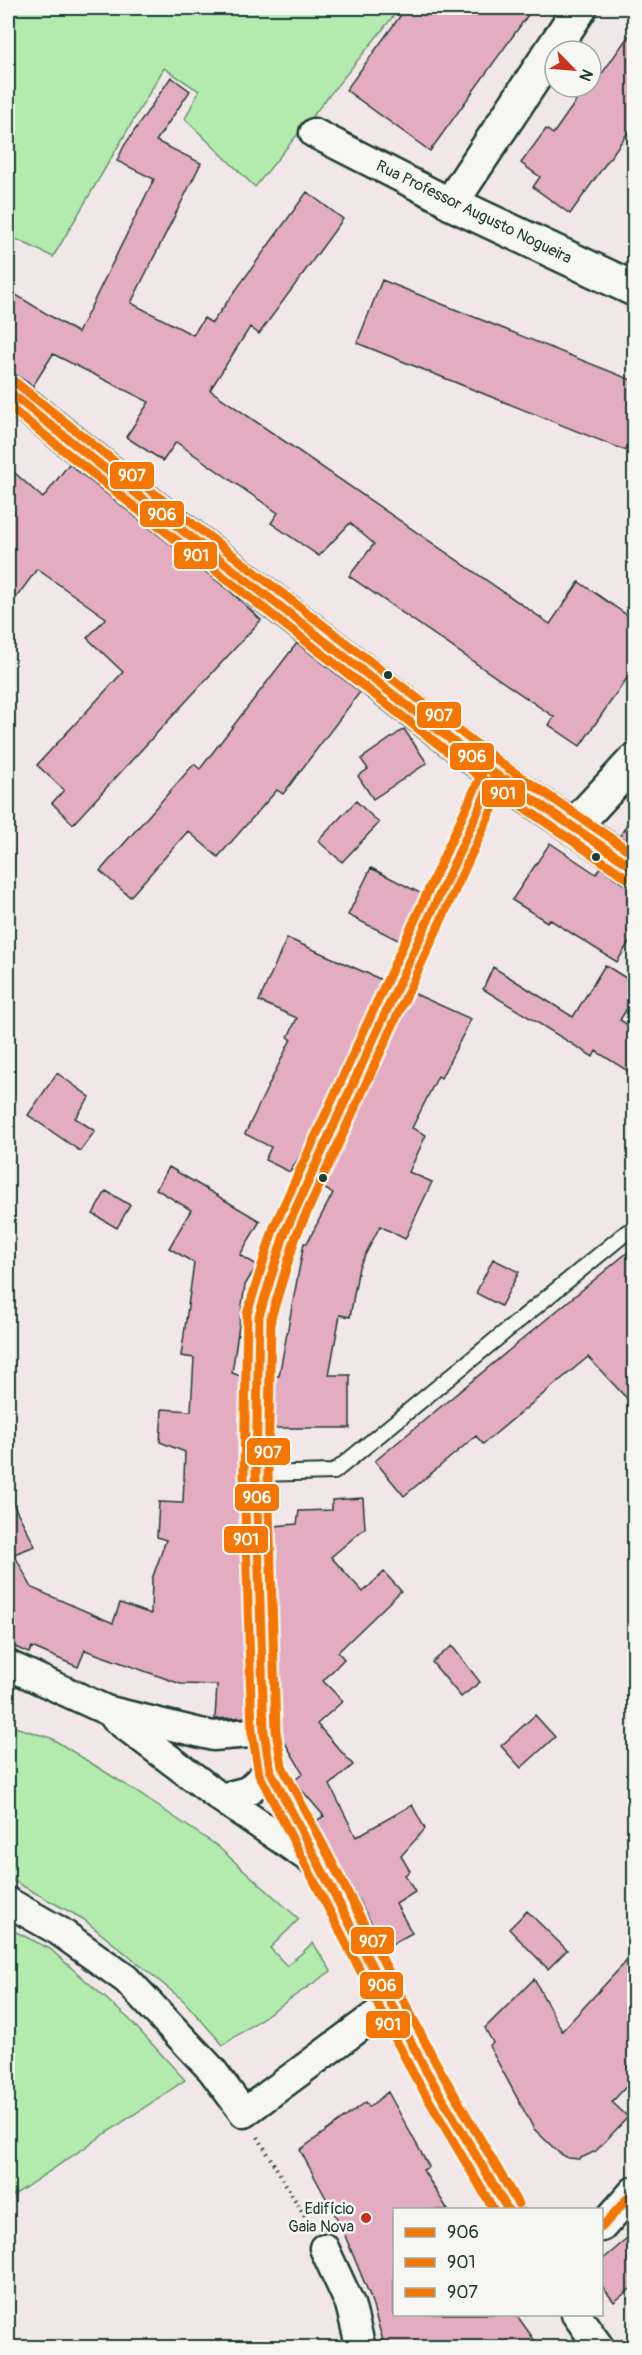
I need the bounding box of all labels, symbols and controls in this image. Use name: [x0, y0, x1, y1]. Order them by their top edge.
north arrow: [543, 39, 603, 99]
text: N: [574, 66, 597, 84]
street label: Rua Professor Augusto Nogueira: [373, 156, 575, 268]
line badge: 907: [109, 461, 155, 490]
text: 907: [118, 466, 146, 486]
line badge: 906: [139, 500, 185, 528]
text: 906: [148, 505, 176, 525]
line badge: 901: [173, 541, 218, 570]
text: 901: [183, 546, 209, 566]
unlabelled marker: [382, 669, 394, 681]
line badge: 907: [416, 701, 462, 729]
text: 907: [425, 706, 453, 726]
line badge: 906: [449, 742, 495, 771]
text: 906: [458, 747, 486, 767]
line badge: 901: [481, 779, 526, 808]
text: 901: [490, 784, 516, 804]
unlabelled marker: [590, 851, 602, 863]
unlabelled marker: [317, 1172, 329, 1184]
line badge: 907: [246, 1437, 291, 1466]
text: 907: [254, 1443, 282, 1463]
line badge: 906: [234, 1483, 280, 1512]
text: 906: [243, 1488, 271, 1508]
line badge: 901: [223, 1525, 269, 1554]
text: 901: [233, 1530, 259, 1550]
line badge: 907: [350, 1926, 395, 1955]
text: 907: [359, 1932, 387, 1952]
line badge: 906: [359, 1971, 404, 2000]
text: 906: [368, 1976, 396, 1996]
line badge: 901: [365, 2010, 411, 2039]
text: 901: [375, 2015, 401, 2035]
place label: Edifício Gaia Nova: [288, 2199, 354, 2237]
legend: [393, 2208, 603, 2316]
marker: Edifício Gaia Nova: [359, 2211, 373, 2225]
text: 906: [447, 2221, 479, 2244]
text: 901: [447, 2251, 476, 2274]
text: 907: [447, 2281, 479, 2304]

